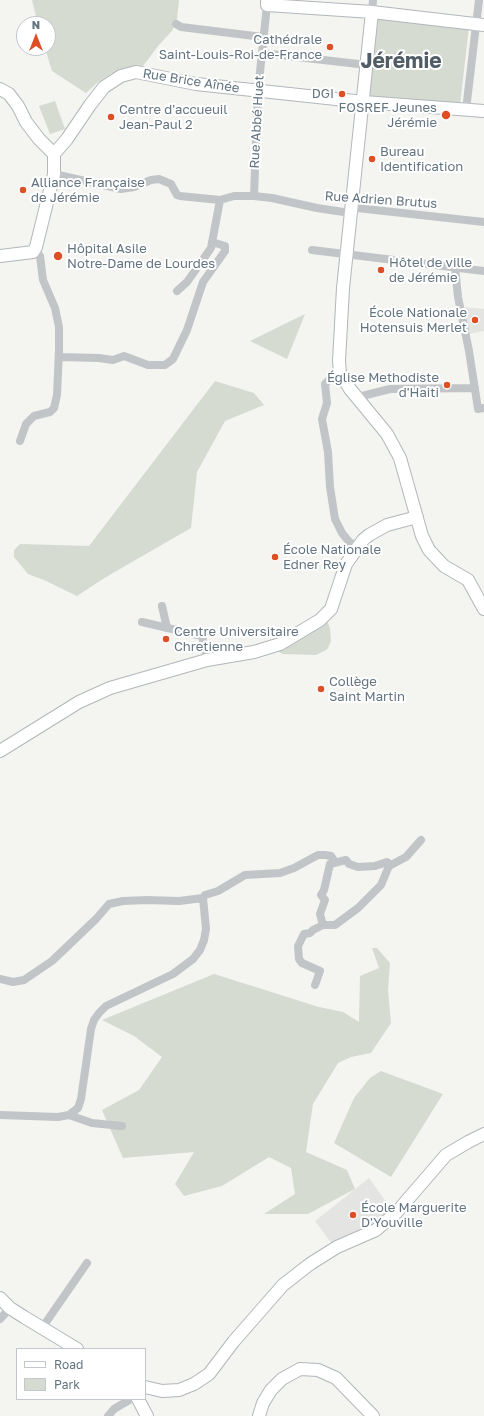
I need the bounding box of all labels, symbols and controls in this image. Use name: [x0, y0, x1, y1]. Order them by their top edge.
north arrow: [16, 16, 56, 56]
text: N: [32, 18, 40, 31]
place label: Cathédrale Saint-Louis-Roi-de-France: [159, 32, 322, 63]
marker: Cathédrale Saint-Louis-Roi-de-France: [325, 42, 335, 52]
district label: Jérémie: [360, 48, 442, 74]
street label: Rue Brice Aînée: [142, 66, 240, 96]
street label: Rue Abbé Huet: [247, 75, 267, 169]
place label: DGI: [312, 86, 334, 102]
marker: DGI: [337, 89, 347, 99]
place label: FOSREF Jeunes Jérémie: [339, 100, 437, 131]
place label: Centre d'accueuil Jean-Paul 2: [119, 102, 227, 133]
marker: FOSREF Jeunes Jérémie: [440, 109, 452, 121]
marker: Centre d'accueuil Jean-Paul 2: [106, 112, 116, 122]
place label: Bureau Identification: [380, 144, 463, 175]
marker: Bureau Identification: [367, 154, 377, 164]
place label: Alliance Française de Jérémie: [31, 175, 145, 206]
marker: Alliance Française de Jérémie: [18, 185, 28, 195]
street label: Rue Adrien Brutus: [324, 188, 438, 212]
place label: Hôpital Asile Notre-Dame de Lourdes: [67, 241, 215, 272]
marker: Hôpital Asile Notre-Dame de Lourdes: [52, 250, 64, 262]
place label: Hôtel de ville de Jérémie: [389, 255, 472, 286]
marker: Hôtel de ville de Jérémie: [376, 265, 386, 275]
place label: École Nationale Hotensuis Merlet: [360, 305, 467, 336]
marker: École Nationale Hotensuis Merlet: [470, 315, 480, 325]
place label: Église Methodiste d'Haiti: [327, 370, 439, 401]
marker: Église Methodiste d'Haiti: [442, 380, 452, 390]
place label: École Nationale Edner Rey: [283, 542, 381, 573]
marker: École Nationale Edner Rey: [270, 552, 280, 562]
place label: Centre Universitaire Chretienne: [174, 624, 299, 655]
marker: Centre Universitaire Chretienne: [161, 634, 171, 644]
place label: Collège Saint Martin: [329, 674, 405, 705]
marker: Collège Saint Martin: [316, 684, 326, 694]
place label: École Marguerite D'Youville: [361, 1200, 467, 1231]
marker: École Marguerite D'Youville: [348, 1210, 358, 1220]
legend: [16, 1348, 146, 1400]
text: Road: [54, 1357, 83, 1372]
text: Park: [54, 1377, 80, 1392]

